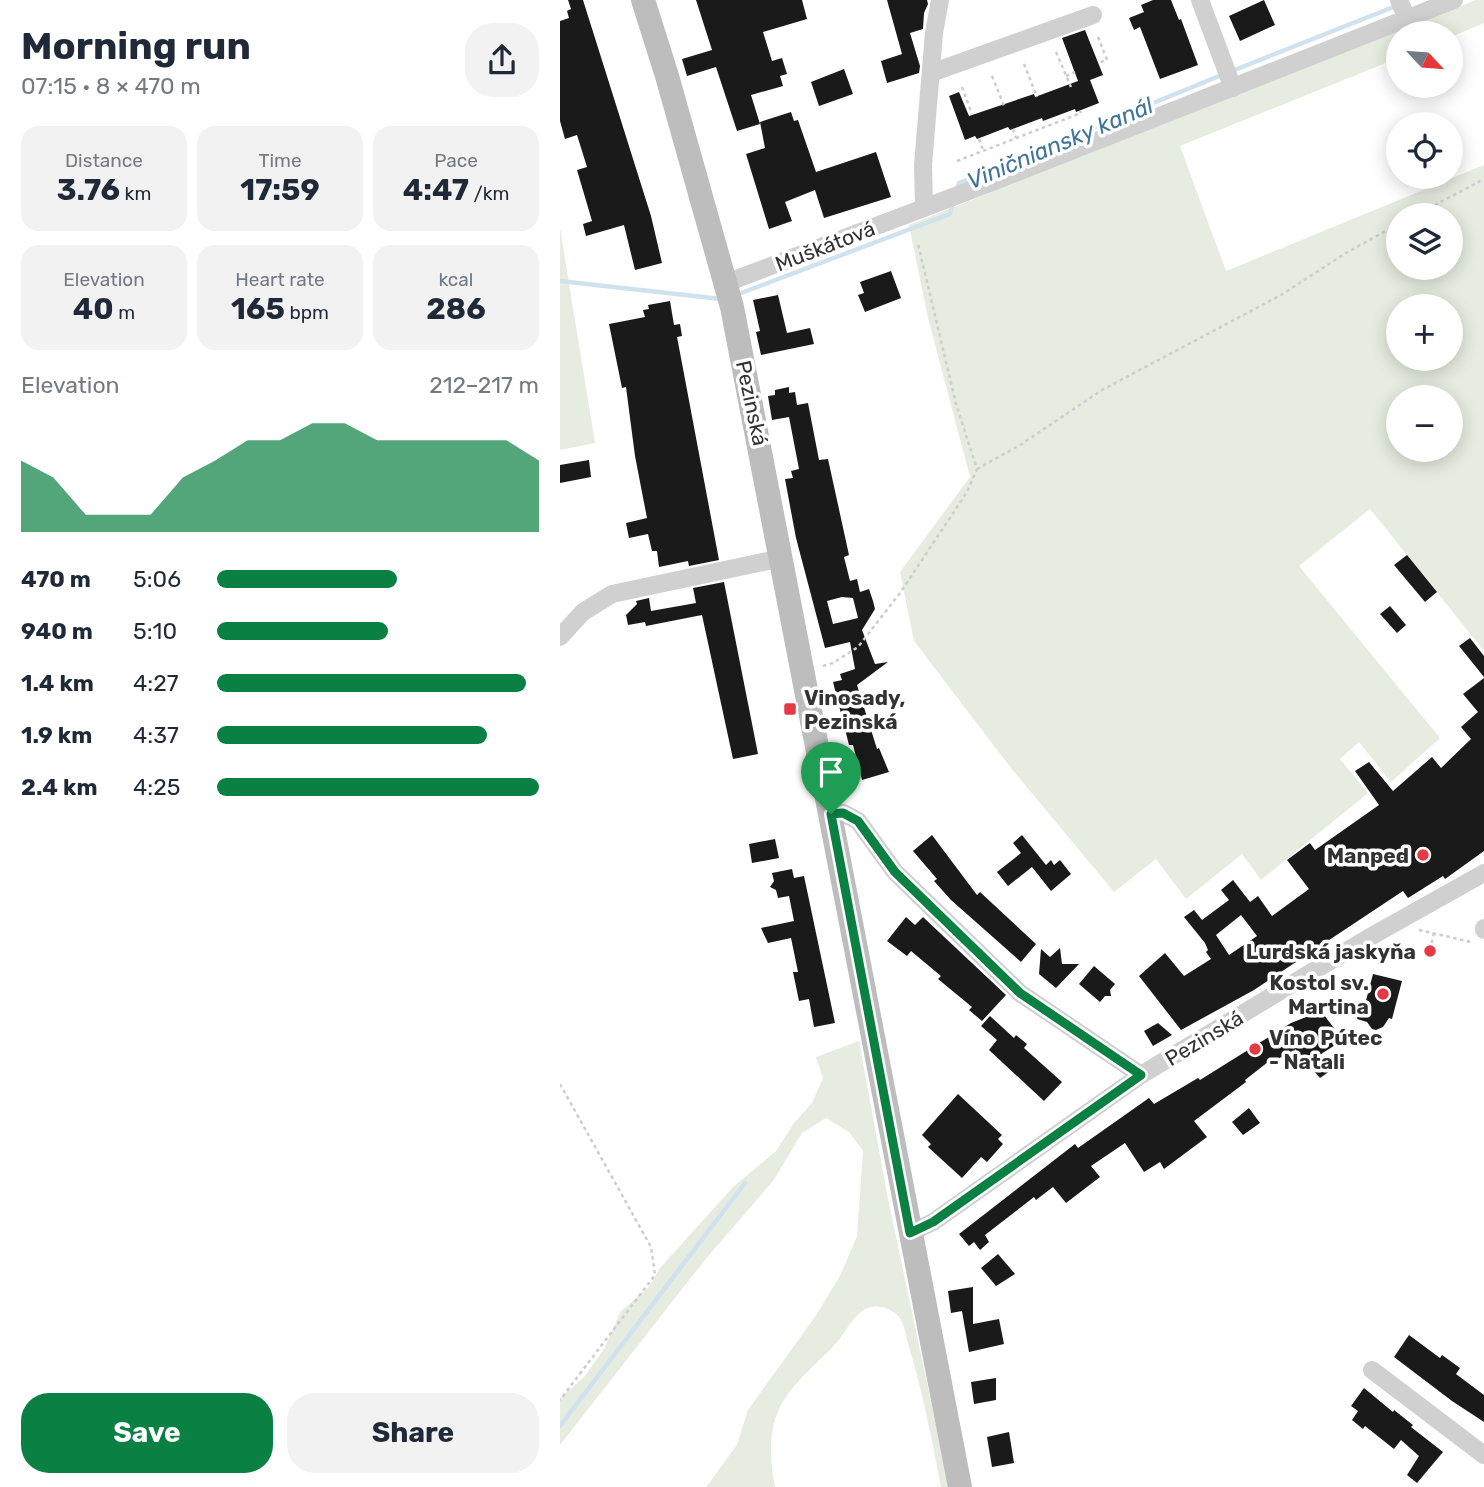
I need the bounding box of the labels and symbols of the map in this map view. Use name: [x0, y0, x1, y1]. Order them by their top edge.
north arrow: [1386, 21, 1463, 98]
water label: Viničniansky kanál: [963, 91, 1158, 195]
street label: Muškátová: [772, 216, 878, 276]
street label: Pezinská: [731, 358, 773, 448]
place label: Vinosady, Pezinská: [804, 685, 905, 734]
marker: Vinosady, Pezinská: [782, 701, 798, 717]
pin: [801, 742, 861, 814]
place label: Manped: [1327, 843, 1409, 868]
marker: Manped: [1415, 847, 1431, 863]
place label: Lurdská jaskyňa: [1246, 939, 1416, 964]
marker: Lurdská jaskyňa: [1422, 943, 1438, 959]
place label: Kostol sv. Martina: [1269, 970, 1369, 1019]
marker: Kostol sv. Martina: [1375, 986, 1391, 1002]
street label: Pezinská: [1160, 1005, 1248, 1071]
place label: Víno Pútec - Natali: [1269, 1025, 1382, 1074]
marker: Víno Pútec - Natali: [1247, 1041, 1263, 1057]

